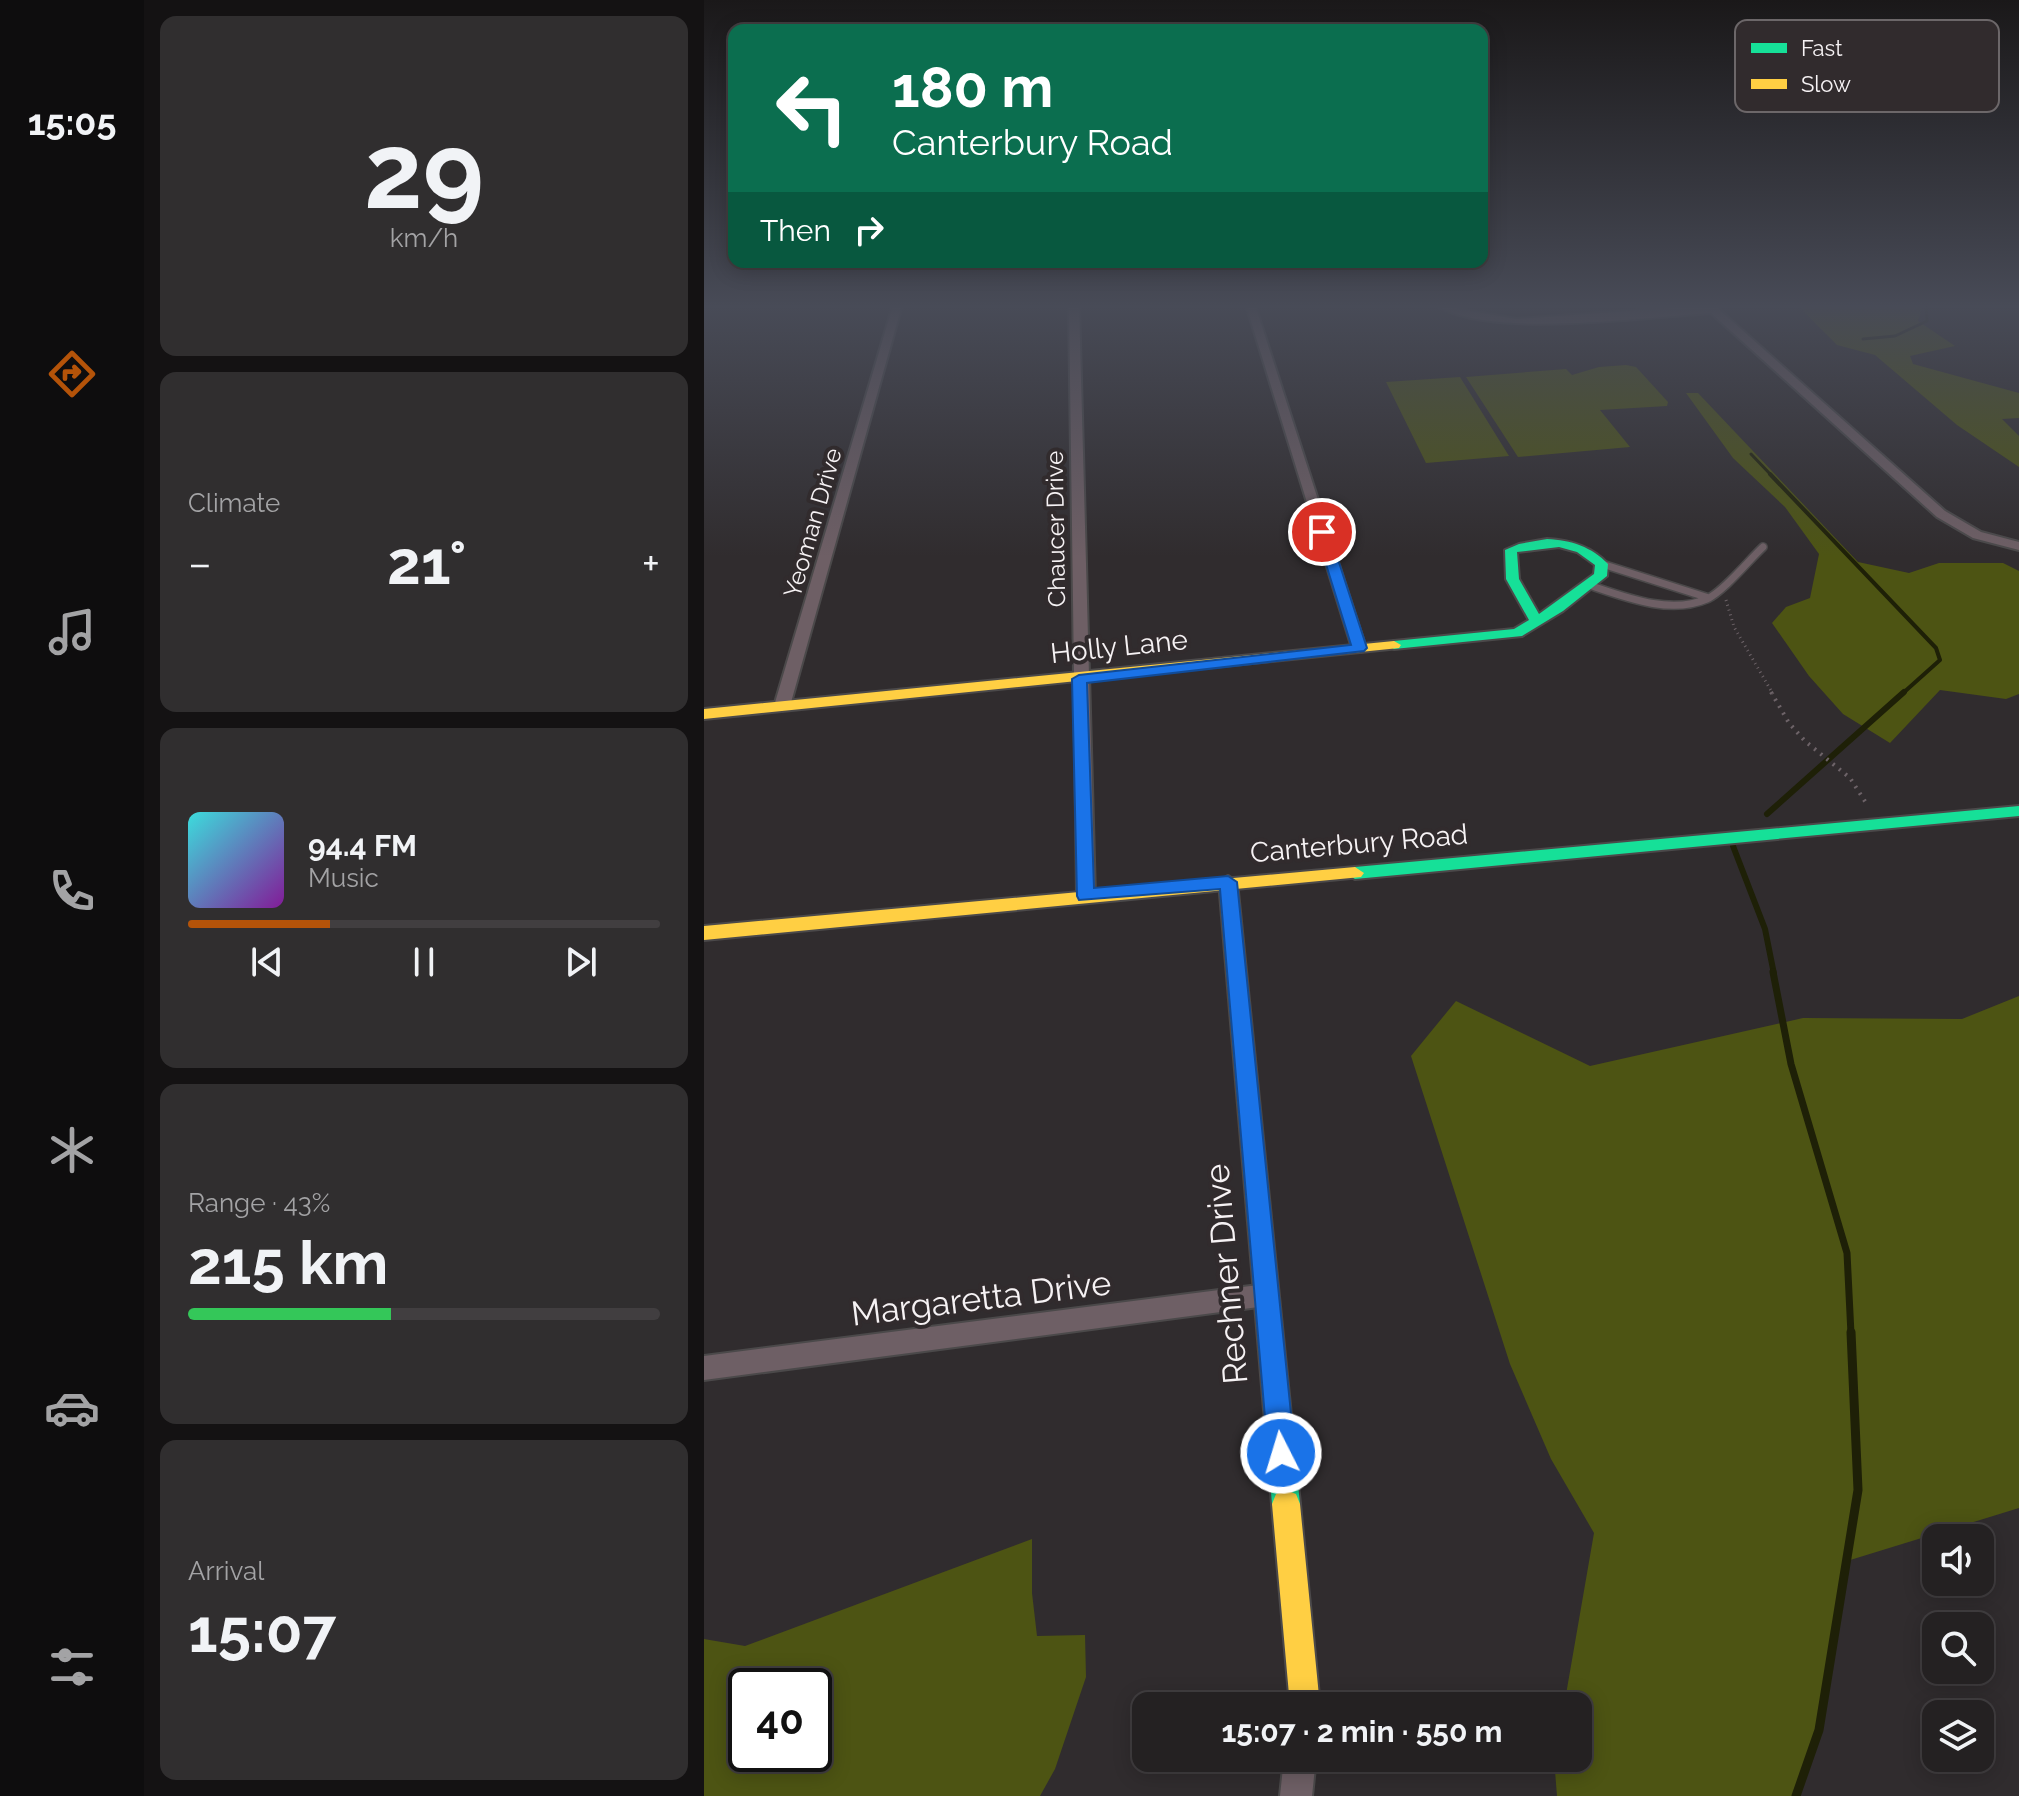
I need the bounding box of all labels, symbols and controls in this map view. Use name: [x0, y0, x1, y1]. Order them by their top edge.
legend: [1735, 20, 1999, 112]
text: Fast: [1801, 35, 1843, 61]
text: 180 m: [892, 54, 1053, 120]
icon: left: [760, 56, 864, 160]
text: Slow: [1801, 71, 1851, 97]
text: 15:05: [28, 101, 116, 143]
text: 29: [364, 110, 484, 232]
text: Canterbury Road: [892, 121, 1173, 163]
icon: right: [847, 208, 891, 252]
text: Then: [760, 213, 831, 248]
text: km/h: [390, 223, 458, 253]
icon: directions: [44, 346, 100, 402]
street label: Yeoman Drive: [777, 445, 848, 601]
street label: Chaucer Drive: [1040, 451, 1071, 607]
text: Climate: [188, 488, 280, 518]
pin: [1288, 498, 1356, 566]
icon: arrive: [1300, 510, 1344, 554]
text: 21°: [387, 528, 466, 598]
text: −: [188, 538, 212, 589]
text: +: [642, 538, 660, 589]
icon: music: [44, 604, 100, 660]
street label: Holly Lane: [1049, 623, 1189, 670]
street label: Canterbury Road: [1249, 818, 1469, 869]
text: 94.4 FM: [308, 828, 417, 863]
icon: phone: [44, 863, 100, 919]
text: Music: [308, 863, 379, 893]
icon: previous: [245, 940, 289, 984]
icon: pause: [402, 940, 446, 984]
icon: next: [559, 940, 603, 984]
icon: climate: [44, 1122, 100, 1178]
street label: Rechner Drive: [1196, 1162, 1256, 1386]
text: Range · 43%: [188, 1188, 330, 1218]
text: 215 km: [188, 1228, 388, 1298]
street label: Margaretta Drive: [849, 1262, 1113, 1334]
icon: car: [44, 1380, 100, 1436]
position arrow: [1239, 1411, 1323, 1495]
map controls: [1922, 1524, 1994, 1772]
button: sound: [1922, 1524, 1994, 1596]
text: Arrival: [188, 1556, 264, 1586]
text: 15:07: [188, 1596, 336, 1666]
button: search: [1922, 1612, 1994, 1684]
icon: filters: [44, 1639, 100, 1695]
speed limit sign: 40: [728, 1668, 832, 1772]
button: layers: [1922, 1700, 1994, 1772]
text: 15:07 · 2 min · 550 m: [1221, 1714, 1503, 1749]

